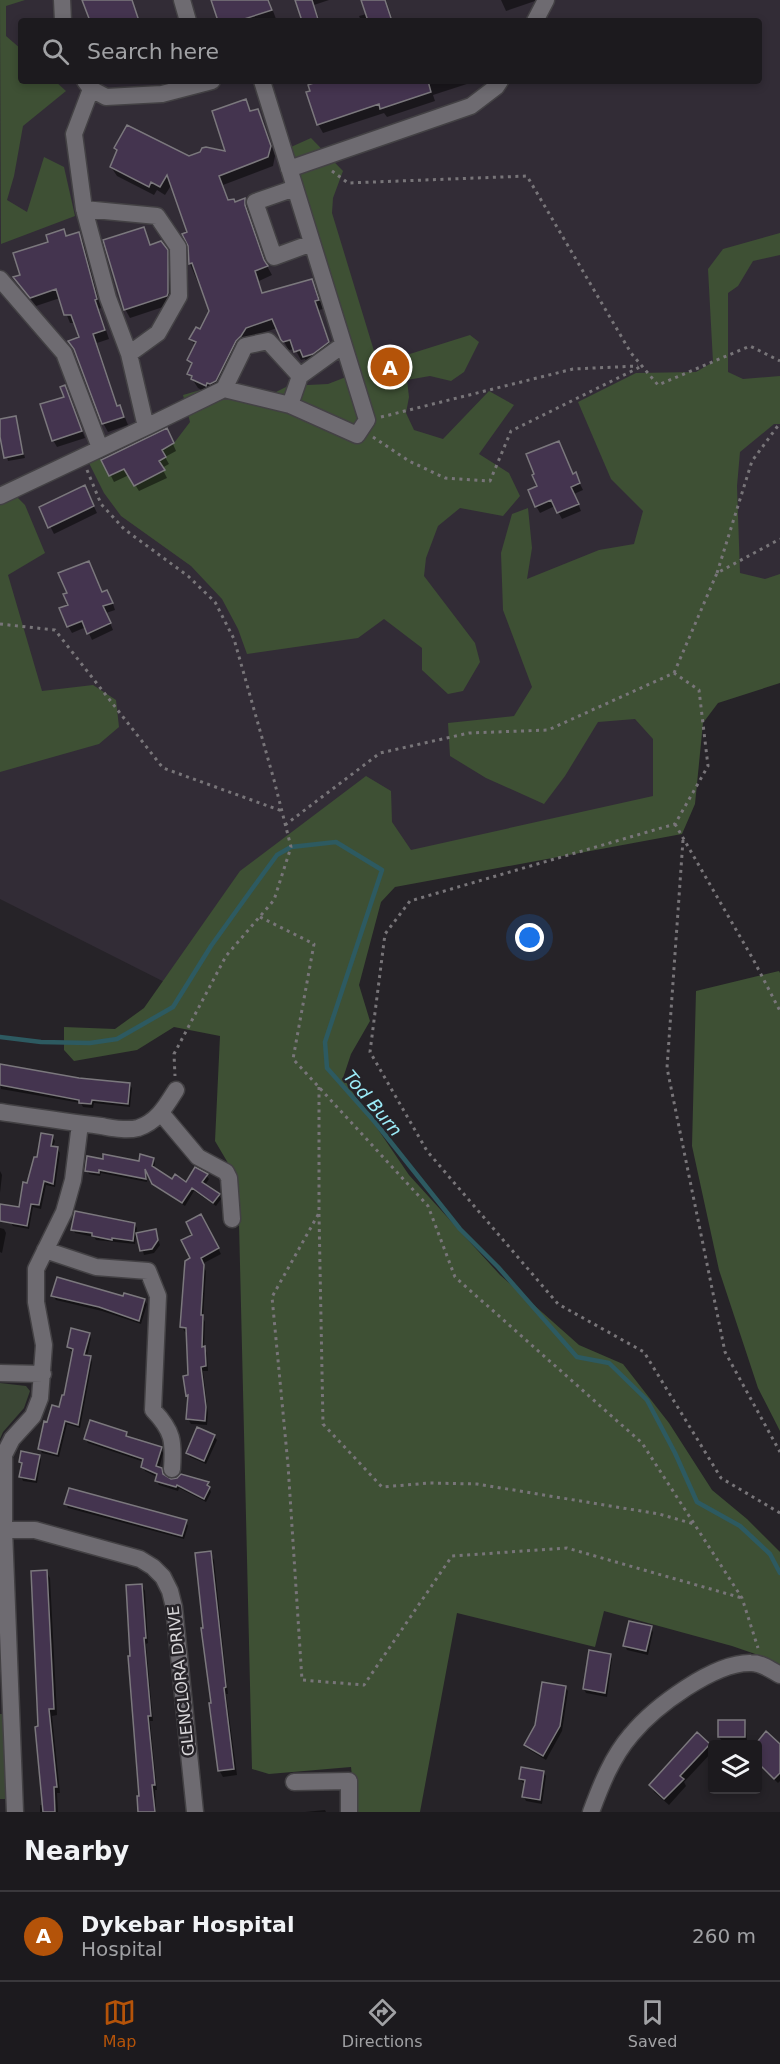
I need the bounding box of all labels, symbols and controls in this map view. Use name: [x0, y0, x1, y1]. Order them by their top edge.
search box: [18, 18, 762, 84]
icon: search: [39, 35, 72, 68]
text: Search here: [87, 39, 219, 64]
pin: A: [370, 344, 410, 389]
your location: [515, 923, 544, 952]
water label: Tod Burn: [339, 1066, 407, 1140]
street label: GLENCLORA DRIVE: [164, 1605, 198, 1757]
map controls: [708, 1740, 762, 1794]
button: layers: [708, 1740, 762, 1794]
text: Nearby: [24, 1836, 129, 1866]
text: Dykebar Hospital: [81, 1912, 294, 1937]
text: A: [36, 1924, 51, 1948]
text: 260 m: [692, 1924, 756, 1948]
text: Hospital: [81, 1937, 163, 1961]
tab: Map: [103, 1996, 136, 2051]
tab: Directions: [342, 1996, 422, 2051]
tab: Saved: [628, 1996, 677, 2051]

